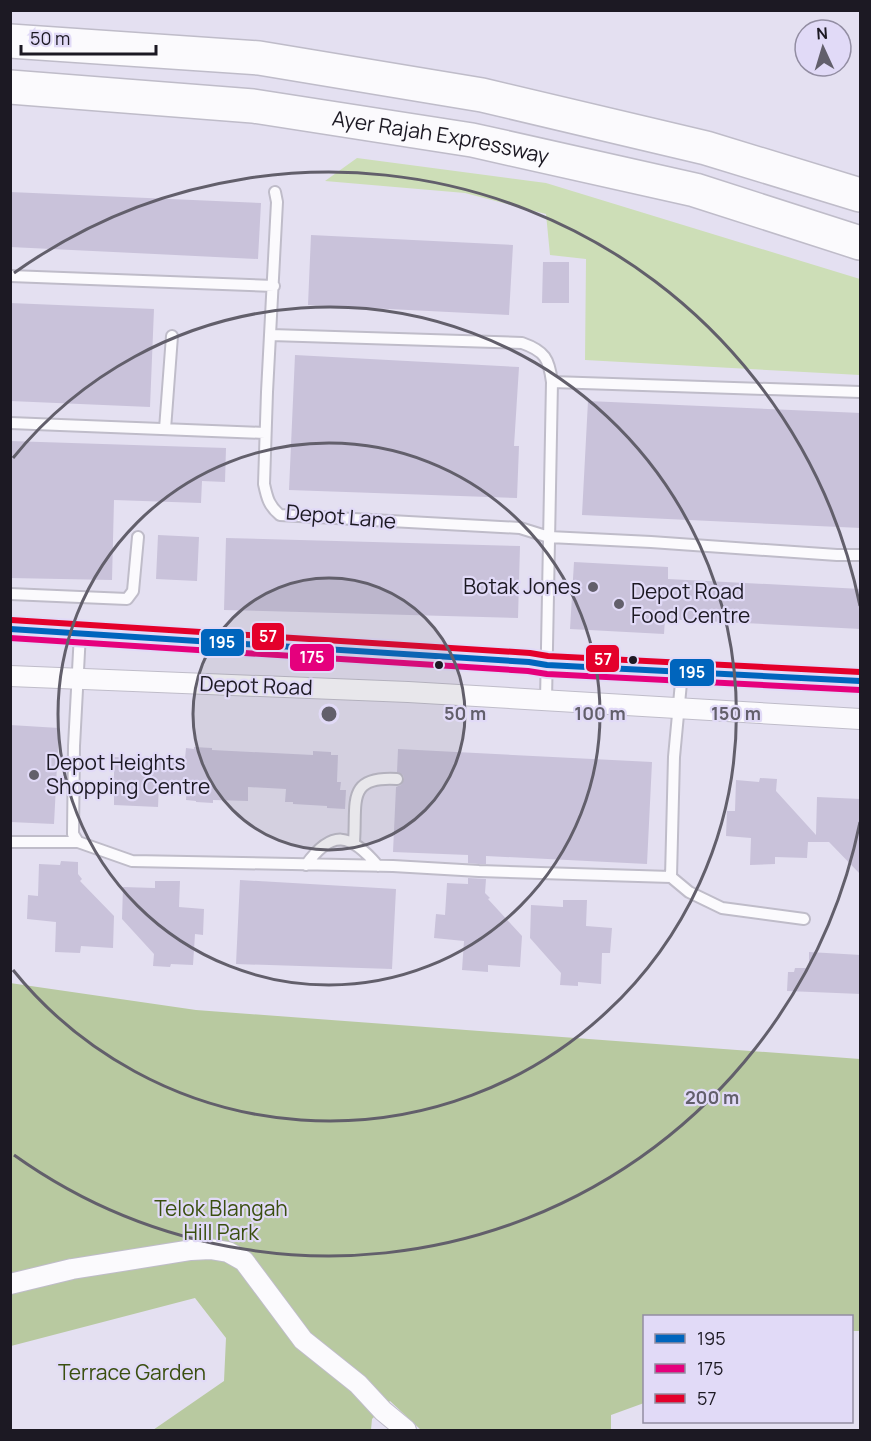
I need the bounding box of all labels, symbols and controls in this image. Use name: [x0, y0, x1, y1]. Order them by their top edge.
scale bar: [21, 18, 156, 56]
north arrow: [793, 18, 853, 78]
text: N: [815, 22, 828, 44]
text: 50 m: [30, 26, 70, 50]
street label: Ayer Rajah Expressway: [330, 103, 552, 170]
street label: Depot Lane: [285, 497, 397, 535]
place label: Botak Jones: [463, 572, 581, 600]
place label: Depot Road Food Centre: [631, 577, 750, 629]
marker: Botak Jones: [586, 580, 600, 594]
marker: Depot Road Food Centre: [612, 597, 626, 611]
line badge: 57: [251, 622, 285, 651]
text: 57: [259, 625, 277, 647]
line badge: 195: [200, 628, 245, 657]
text: 195: [209, 631, 235, 653]
line badge: 175: [289, 643, 335, 672]
line badge: 57: [585, 644, 620, 673]
text: 175: [300, 646, 324, 668]
text: 57: [594, 648, 612, 670]
unlabelled marker: [627, 654, 639, 666]
line badge: 195: [669, 658, 715, 687]
unlabelled marker: [433, 659, 445, 671]
text: 195: [679, 661, 705, 683]
street label: Depot Road: [199, 669, 313, 701]
text: 50 m: [444, 701, 486, 725]
text: 100 m: [574, 701, 626, 725]
text: 150 m: [711, 701, 761, 725]
centre of rings: [319, 704, 339, 724]
place label: Depot Heights Shopping Centre: [46, 748, 210, 800]
marker: Depot Heights Shopping Centre: [27, 768, 41, 782]
text: 200 m: [685, 1085, 739, 1109]
park label: Telok Blangah Hill Park: [154, 1194, 288, 1246]
legend: [643, 1315, 853, 1423]
text: 195: [697, 1326, 726, 1350]
text: 175: [697, 1356, 723, 1380]
park label: Terrace Garden: [58, 1358, 206, 1386]
text: 57: [697, 1386, 716, 1410]

